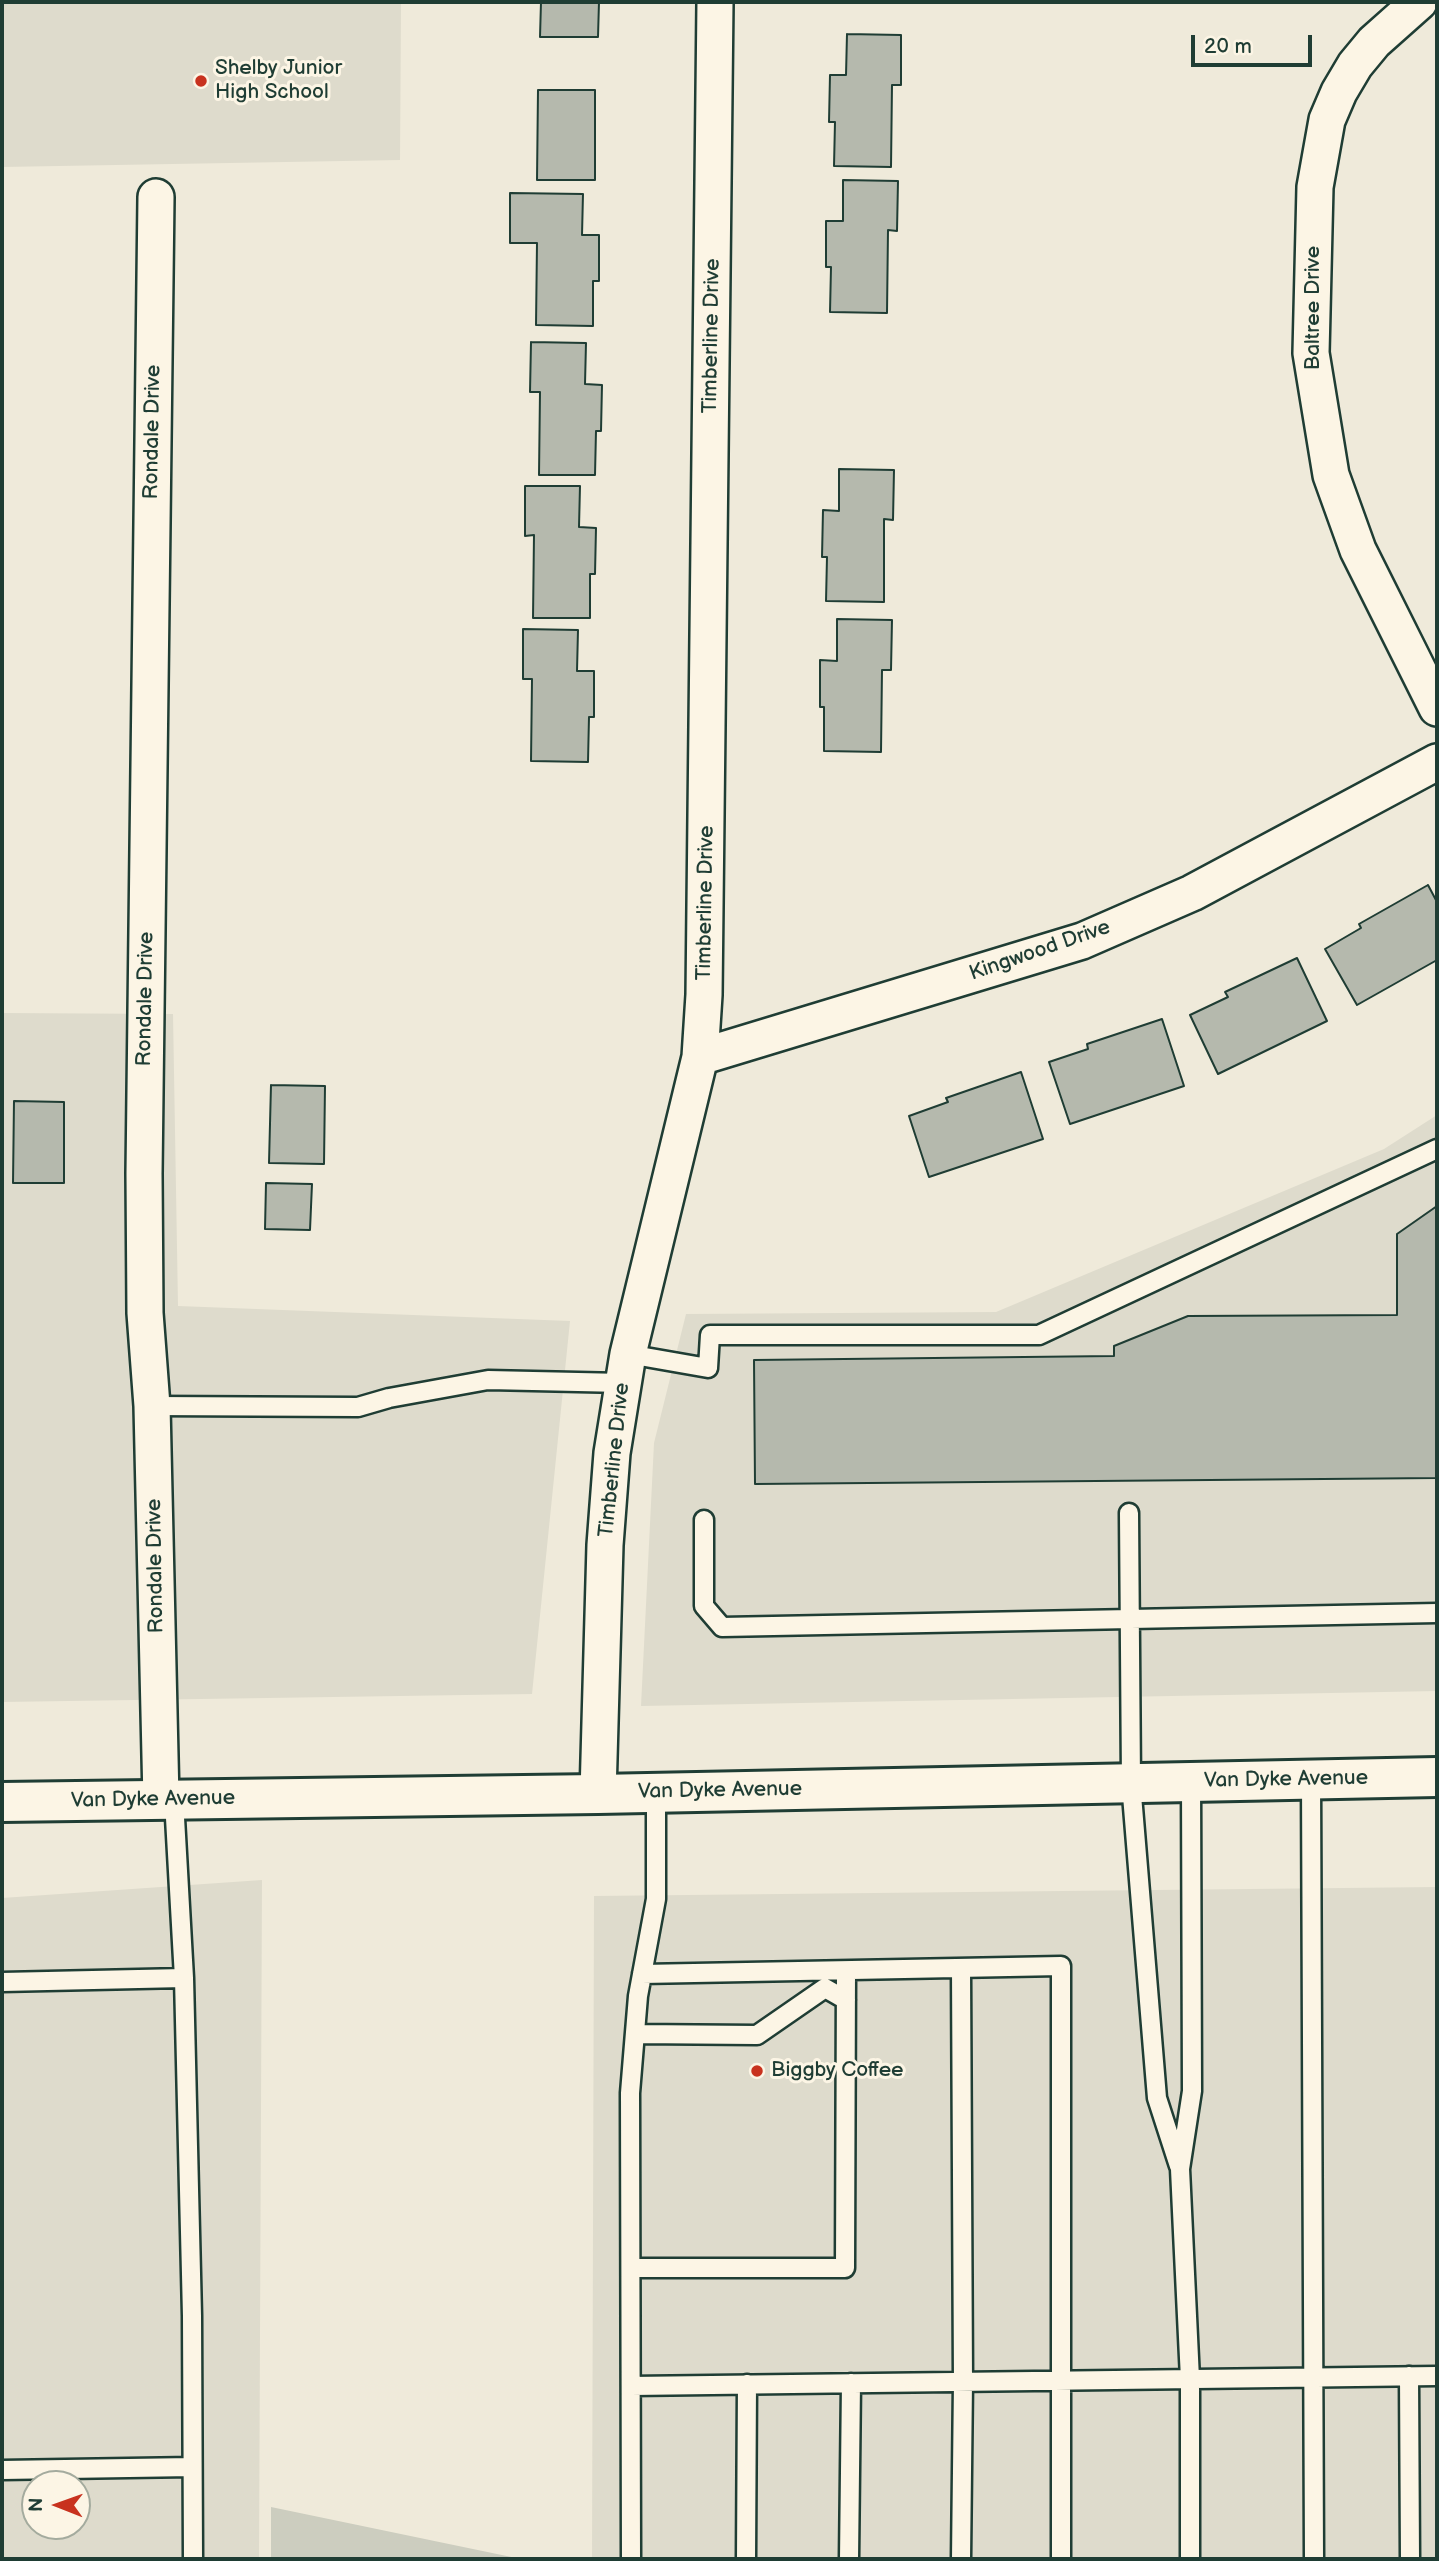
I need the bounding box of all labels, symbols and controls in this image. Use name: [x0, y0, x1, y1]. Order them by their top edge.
scale bar: [1194, 21, 1315, 65]
text: 20 m: [1204, 34, 1252, 59]
place label: Shelby Junior High School: [215, 56, 342, 106]
marker: Shelby Junior High School: [193, 73, 209, 89]
street label: Baltree Drive: [1301, 246, 1327, 370]
street label: Timberline Drive: [698, 258, 726, 414]
street label: Rondale Drive: [139, 364, 167, 500]
street label: Timberline Drive: [692, 825, 720, 981]
street label: Kingwood Drive: [966, 915, 1114, 987]
street label: Rondale Drive: [132, 931, 160, 1067]
street label: Timberline Drive: [594, 1382, 636, 1538]
street label: Rondale Drive: [142, 1498, 170, 1634]
street label: Van Dyke Avenue: [1204, 1766, 1368, 1794]
street label: Van Dyke Avenue: [638, 1777, 802, 1805]
street label: Van Dyke Avenue: [71, 1786, 235, 1814]
place label: Biggby Coffee: [771, 2058, 904, 2084]
marker: Biggby Coffee: [749, 2063, 765, 2079]
north arrow: [21, 2470, 91, 2540]
text: N: [25, 2497, 48, 2512]

